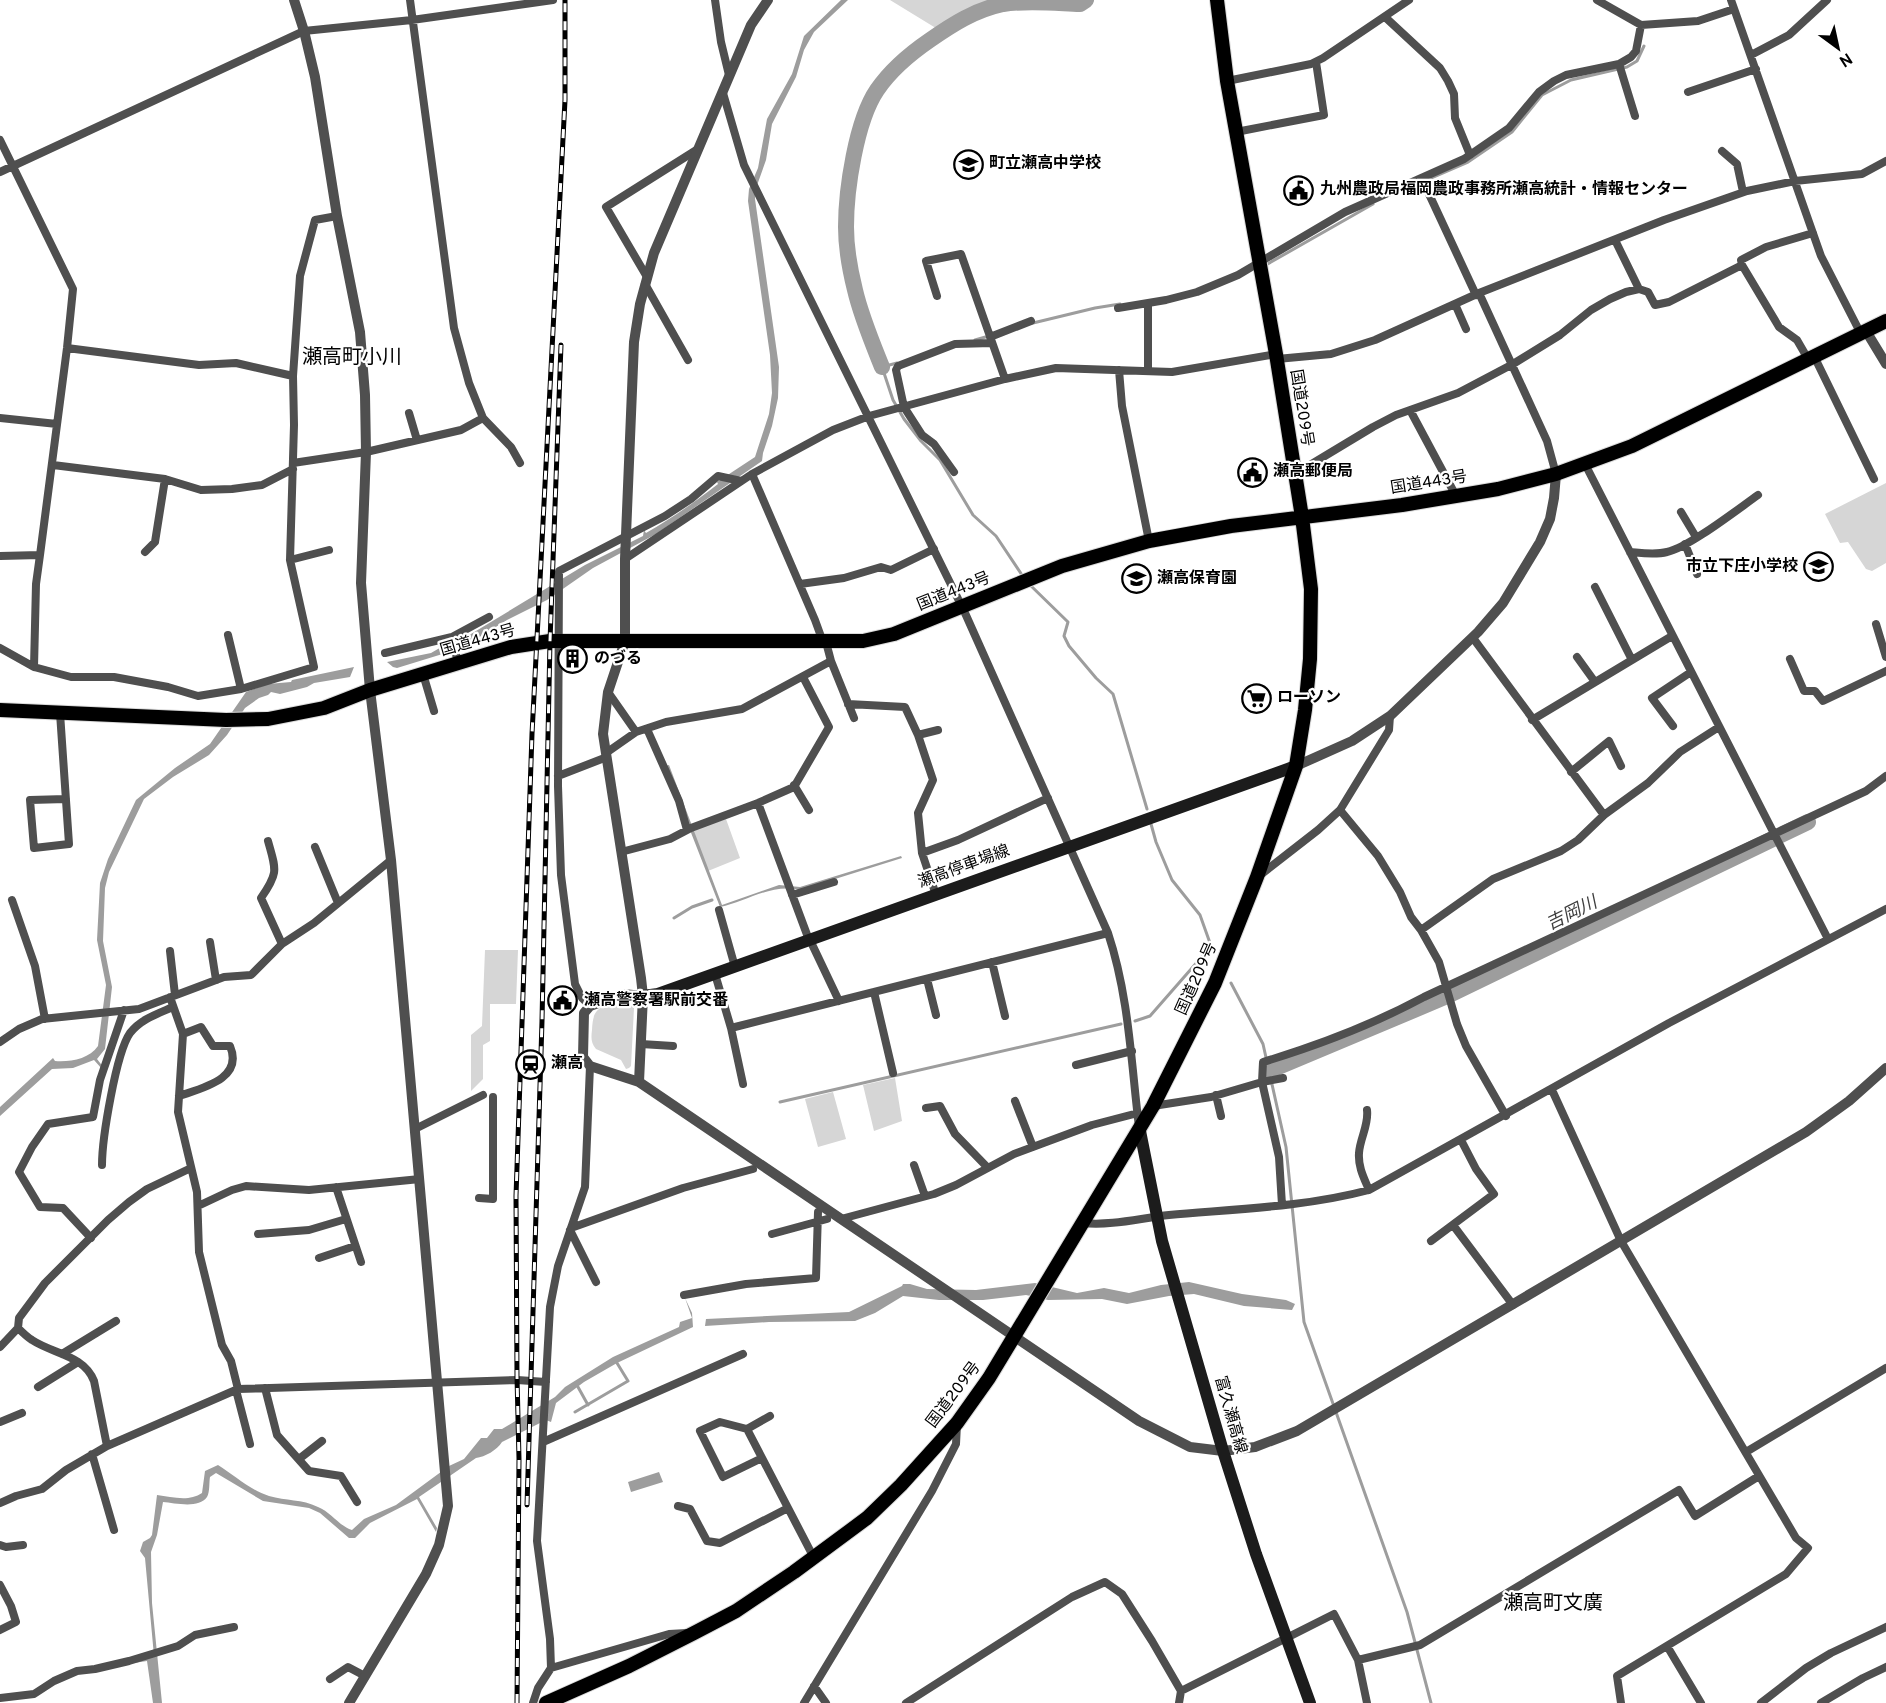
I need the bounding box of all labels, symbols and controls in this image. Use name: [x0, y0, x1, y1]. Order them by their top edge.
north arrow: [1808, 18, 1868, 78]
text: N: [1835, 47, 1855, 70]
school or university icon: 町立瀬高中学校: [952, 148, 984, 180]
place label: 町立瀬高中学校: [989, 154, 1101, 174]
public building icon: 九州農政局福岡農政事務所瀬高統計・情報センター: [1283, 174, 1315, 206]
place label: 九州農政局福岡農政事務所瀬高統計・情報センター: [1320, 179, 1688, 200]
district label: 瀬高町小川: [302, 345, 402, 371]
street label: 国道209号: [1285, 368, 1317, 448]
public building icon: 瀬高郵便局: [1236, 456, 1268, 488]
place label: 瀬高郵便局: [1273, 462, 1353, 482]
street label: 国道443号: [1389, 467, 1469, 499]
school or university icon: 市立下庄小学校: [1803, 551, 1835, 583]
place label: 市立下庄小学校: [1686, 557, 1798, 577]
school or university icon: 瀬高保育園: [1120, 563, 1152, 595]
street label: 国道443号: [914, 568, 994, 616]
place label: 瀬高保育園: [1157, 569, 1237, 589]
street label: 国道443号: [438, 621, 518, 661]
building icon: のづる: [557, 643, 589, 675]
place label: のづる: [594, 649, 642, 669]
supermarket icon: ローソン: [1240, 682, 1272, 714]
place label: ローソン: [1277, 688, 1341, 708]
street label: 瀬高停車場線: [915, 841, 1013, 893]
water label: 吉岡川: [1543, 891, 1603, 936]
street label: 国道209号: [1172, 939, 1222, 1019]
public building icon: 瀬高警察署駅前交番: [547, 985, 579, 1017]
place label: 瀬高警察署駅前交番: [584, 991, 728, 1011]
station icon: 瀬高: [514, 1048, 546, 1080]
place label: 瀬高: [551, 1054, 583, 1074]
street label: 国道209号: [923, 1358, 985, 1432]
street label: 富久瀬高線: [1209, 1374, 1251, 1456]
district label: 瀬高町文廣: [1503, 1591, 1603, 1617]

